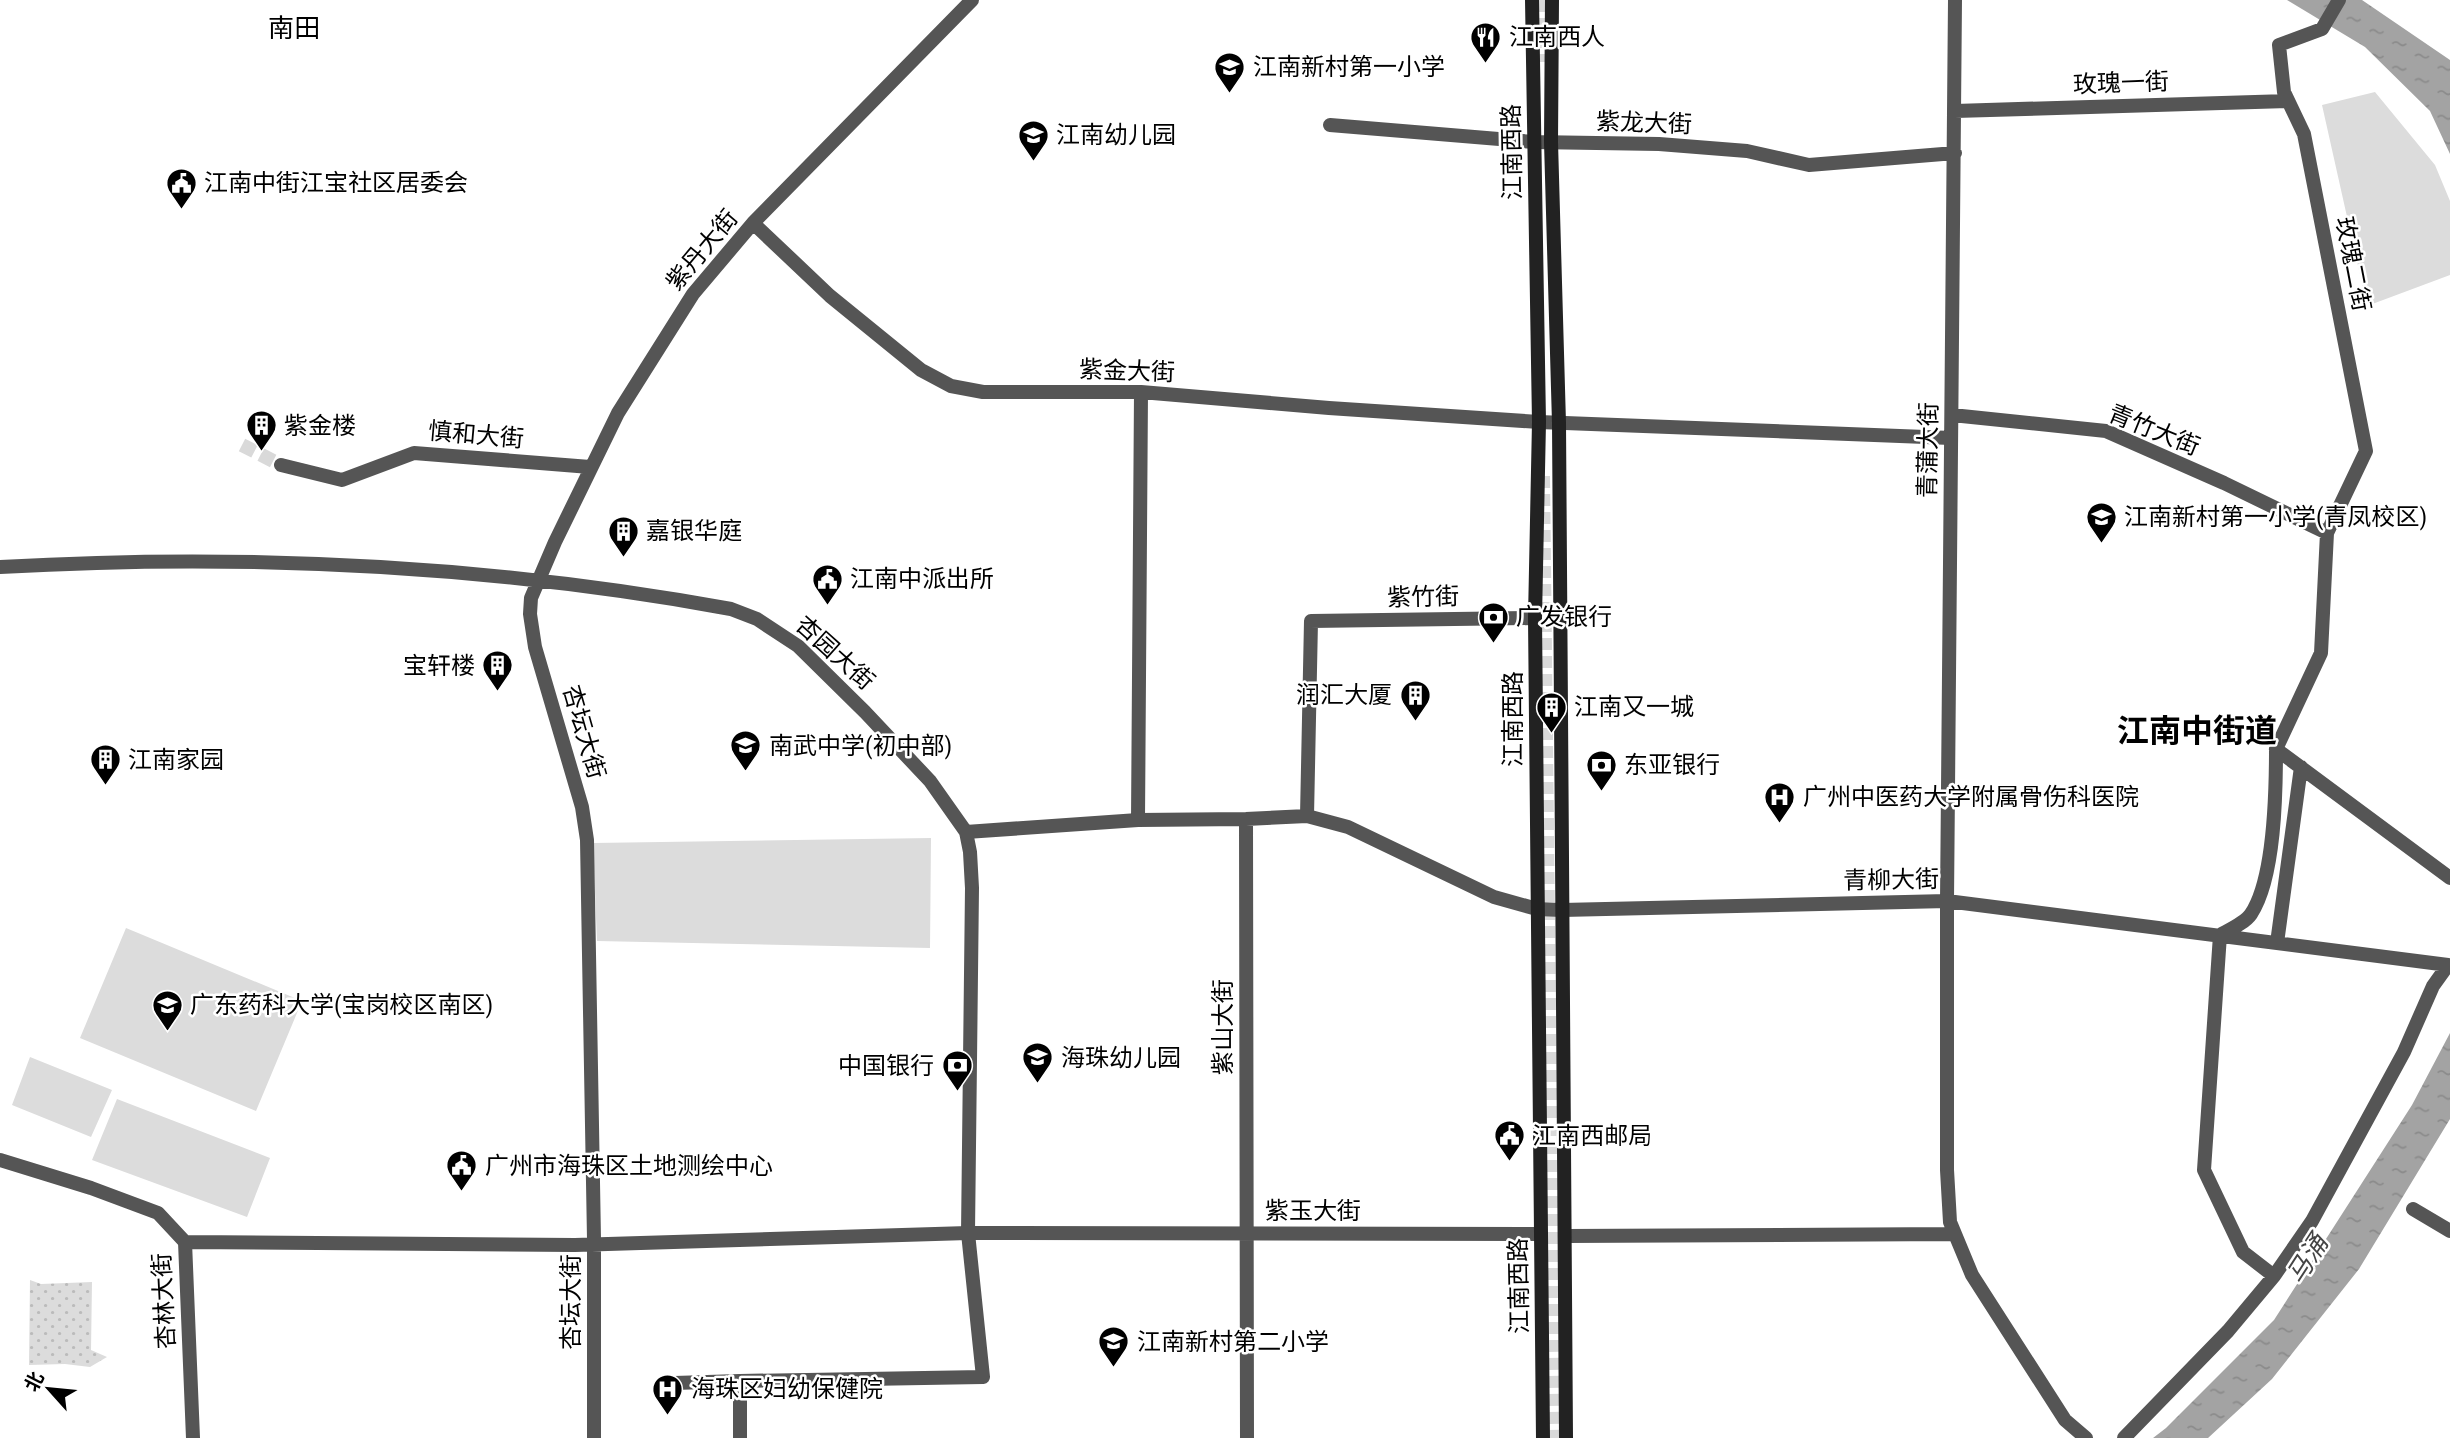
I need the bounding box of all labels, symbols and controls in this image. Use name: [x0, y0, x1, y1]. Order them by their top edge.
district label: 南田: [268, 13, 320, 43]
restaurant icon: 江南西人: [1469, 20, 1503, 64]
place label: 江南西人: [1509, 23, 1605, 51]
school or university icon: 江南新村第一小学: [1213, 50, 1247, 94]
place label: 江南新村第一小学: [1253, 53, 1445, 81]
street label: 玫瑰一街: [2073, 67, 2169, 99]
street label: 江南西路: [1497, 104, 1527, 200]
street label: 紫龙大街: [1596, 107, 1692, 139]
school or university icon: 江南幼儿园: [1016, 118, 1050, 162]
place label: 江南幼儿园: [1056, 121, 1176, 149]
public building icon: 江南中街江宝社区居委会: [164, 166, 198, 210]
place label: 江南中街江宝社区居委会: [204, 169, 468, 197]
street label: 紫丹大街: [660, 204, 744, 296]
street label: 玫瑰二街: [2330, 214, 2376, 314]
street label: 紫金大街: [1079, 355, 1175, 387]
street label: 青竹大街: [2104, 399, 2204, 461]
street label: 青蒲大街: [1913, 402, 1943, 498]
building icon: 紫金楼: [244, 409, 278, 453]
place label: 紫金楼: [284, 412, 356, 440]
street label: 慎和大街: [427, 417, 525, 453]
school or university icon: 江南新村第一小学(青凤校区): [2084, 500, 2118, 544]
place label: 江南新村第一小学(青凤校区): [2124, 503, 2427, 531]
building icon: 嘉银华庭: [606, 514, 640, 558]
place label: 嘉银华庭: [646, 517, 742, 545]
public building icon: 江南中派出所: [810, 562, 844, 606]
place label: 江南中派出所: [850, 565, 994, 593]
street label: 紫竹街: [1387, 582, 1459, 612]
bank icon: 广发银行: [1476, 600, 1510, 644]
place label: 广发银行: [1516, 603, 1612, 631]
street label: 杏园大街: [790, 610, 880, 696]
building icon: 宝轩楼: [481, 649, 515, 693]
place label: 宝轩楼: [403, 652, 475, 680]
street label: 江南西路: [1499, 671, 1527, 767]
building icon: 润汇大厦: [1398, 678, 1432, 722]
place label: 润汇大厦: [1296, 681, 1392, 709]
street label: 杏坛大街: [557, 682, 611, 782]
building icon: 江南又一城: [1534, 690, 1568, 734]
place label: 江南又一城: [1574, 693, 1694, 721]
district label: 江南中街道: [2117, 712, 2277, 750]
school or university icon: 南武中学(初中部): [729, 729, 763, 773]
place label: 南武中学(初中部): [769, 732, 952, 760]
building icon: 江南家园: [88, 743, 122, 787]
place label: 江南家园: [128, 746, 224, 774]
bank icon: 东亚银行: [1584, 748, 1618, 792]
place label: 东亚银行: [1624, 751, 1720, 779]
hospital icon: 广州中医药大学附属骨伤科医院: [1763, 780, 1797, 824]
place label: 广州中医药大学附属骨伤科医院: [1803, 783, 2139, 811]
street label: 青柳大街: [1843, 865, 1939, 895]
street label: 紫山大街: [1209, 979, 1237, 1075]
school or university icon: 广东药科大学(宝岗校区南区): [150, 988, 184, 1032]
place label: 广东药科大学(宝岗校区南区): [190, 991, 493, 1019]
school or university icon: 海珠幼儿园: [1021, 1041, 1055, 1085]
place label: 海珠幼儿园: [1061, 1044, 1181, 1072]
bank icon: 中国银行: [940, 1049, 974, 1093]
place label: 中国银行: [838, 1052, 934, 1080]
public building icon: 江南西邮局: [1492, 1119, 1526, 1163]
place label: 江南西邮局: [1532, 1122, 1652, 1150]
public building icon: 广州市海珠区土地测绘中心: [445, 1149, 479, 1193]
place label: 广州市海珠区土地测绘中心: [485, 1152, 773, 1180]
street label: 紫玉大街: [1265, 1197, 1361, 1225]
water label: 马涌: [2280, 1227, 2335, 1289]
street label: 江南西路: [1504, 1238, 1534, 1334]
street label: 杏林大街: [148, 1252, 180, 1350]
street label: 杏坛大街: [557, 1254, 585, 1350]
school or university icon: 江南新村第二小学: [1097, 1325, 1131, 1369]
place label: 江南新村第二小学: [1137, 1328, 1329, 1356]
north arrow: [14, 1354, 84, 1424]
text: 北: [20, 1368, 49, 1395]
hospital icon: 海珠区妇幼保健院: [651, 1372, 685, 1416]
place label: 海珠区妇幼保健院: [691, 1375, 883, 1403]

